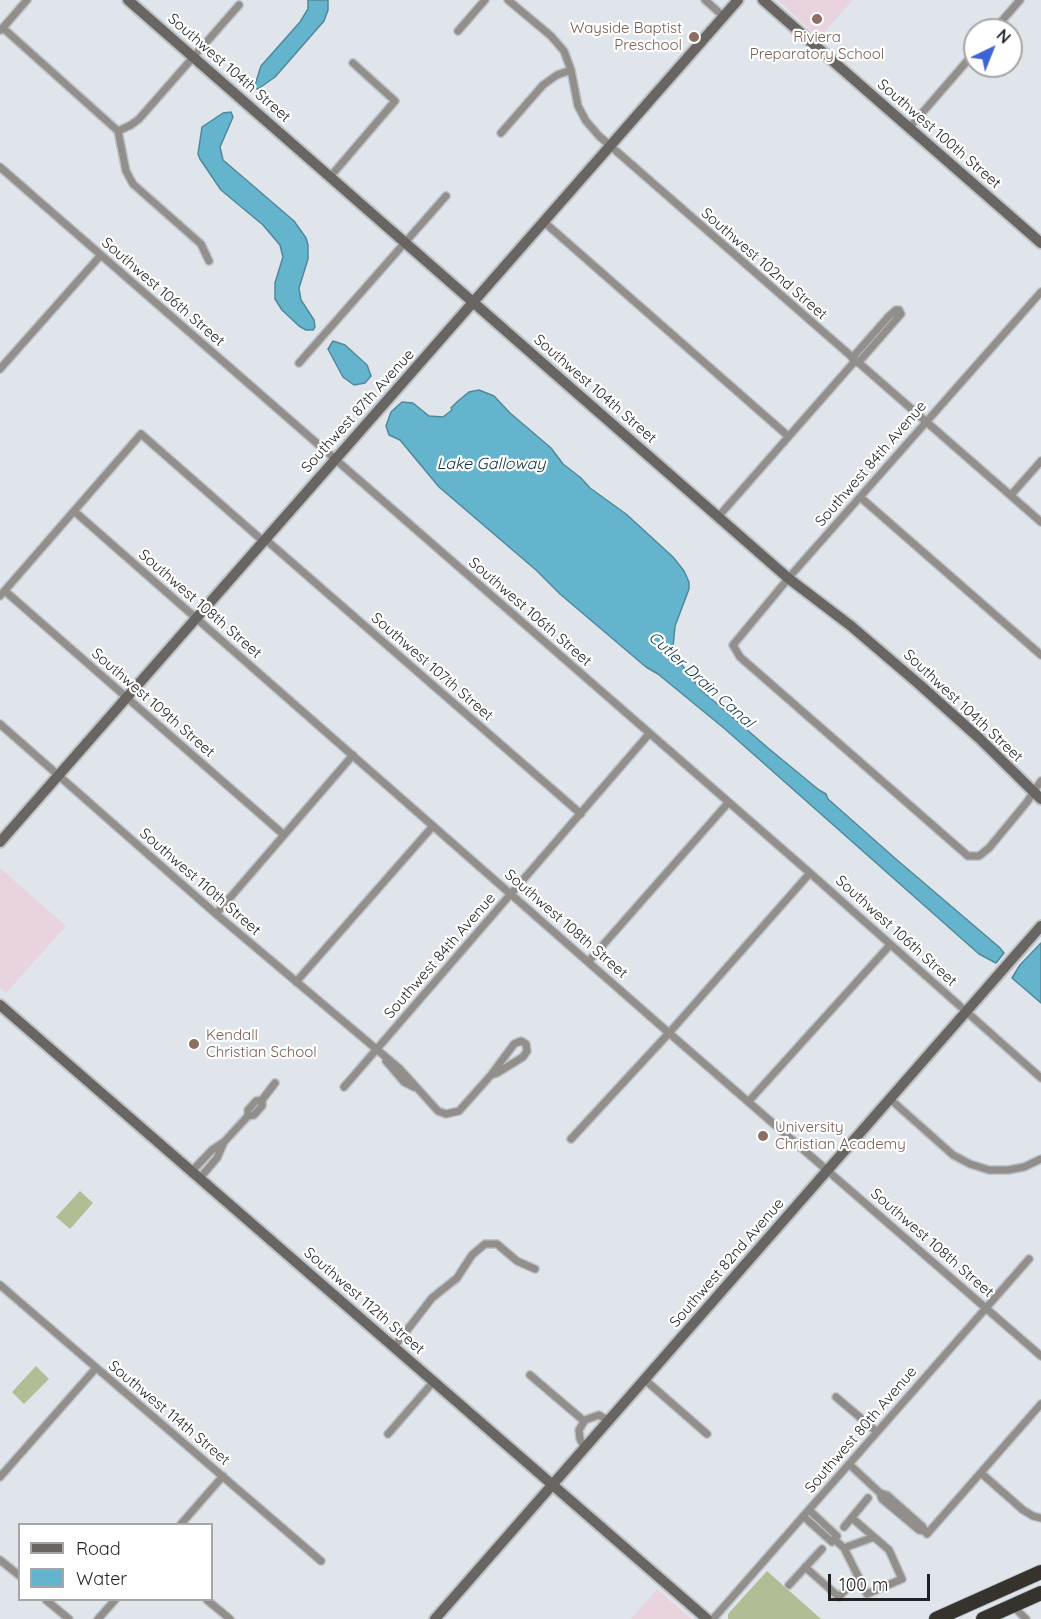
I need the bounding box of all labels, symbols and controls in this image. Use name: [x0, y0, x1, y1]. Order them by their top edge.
street label: Southwest 104th Street: [164, 10, 294, 126]
marker: Riviera Preparatory School: [810, 12, 824, 26]
north arrow: [963, 18, 1023, 78]
place label: Wayside Baptist Preschool: [570, 19, 682, 54]
text: N: [993, 25, 1015, 48]
place label: Riviera Preparatory School: [750, 28, 884, 63]
marker: Wayside Baptist Preschool: [687, 30, 701, 44]
street label: Southwest 100th Street: [874, 75, 1004, 193]
street label: Southwest 102nd Street: [697, 204, 831, 324]
street label: Southwest 106th Street: [98, 234, 228, 350]
street label: Southwest 104th Street: [530, 331, 660, 447]
street label: Southwest 87th Avenue: [298, 346, 418, 476]
street label: Southwest 84th Avenue: [812, 397, 930, 531]
water label: Lake Galloway: [437, 454, 545, 474]
street label: Southwest 108th Street: [135, 546, 265, 662]
street label: Southwest 106th Street: [465, 554, 595, 670]
street label: Southwest 107th Street: [367, 609, 497, 725]
water label: Cutler Drain Canal: [644, 628, 758, 732]
street label: Southwest 109th Street: [88, 645, 218, 761]
street label: Southwest 104th Street: [900, 646, 1026, 766]
street label: Southwest 110th Street: [136, 825, 264, 939]
street label: Southwest 108th Street: [501, 866, 631, 982]
street label: Southwest 106th Street: [832, 872, 960, 990]
street label: Southwest 84th Avenue: [381, 889, 499, 1023]
place label: Kendall Christian School: [206, 1026, 317, 1061]
marker: Kendall Christian School: [187, 1037, 201, 1051]
place label: University Christian Academy: [775, 1118, 906, 1153]
marker: University Christian Academy: [756, 1129, 770, 1143]
street label: Southwest 108th Street: [867, 1185, 997, 1301]
street label: Southwest 82nd Avenue: [666, 1195, 788, 1331]
street label: Southwest 112th Street: [300, 1244, 428, 1358]
street label: Southwest 114th Street: [105, 1357, 233, 1469]
street label: Southwest 80th Avenue: [801, 1363, 921, 1497]
legend: [18, 1523, 213, 1601]
text: Road: [76, 1537, 121, 1560]
scale bar: [831, 1562, 933, 1600]
text: Water: [76, 1567, 127, 1590]
text: 100 m: [839, 1573, 888, 1596]

